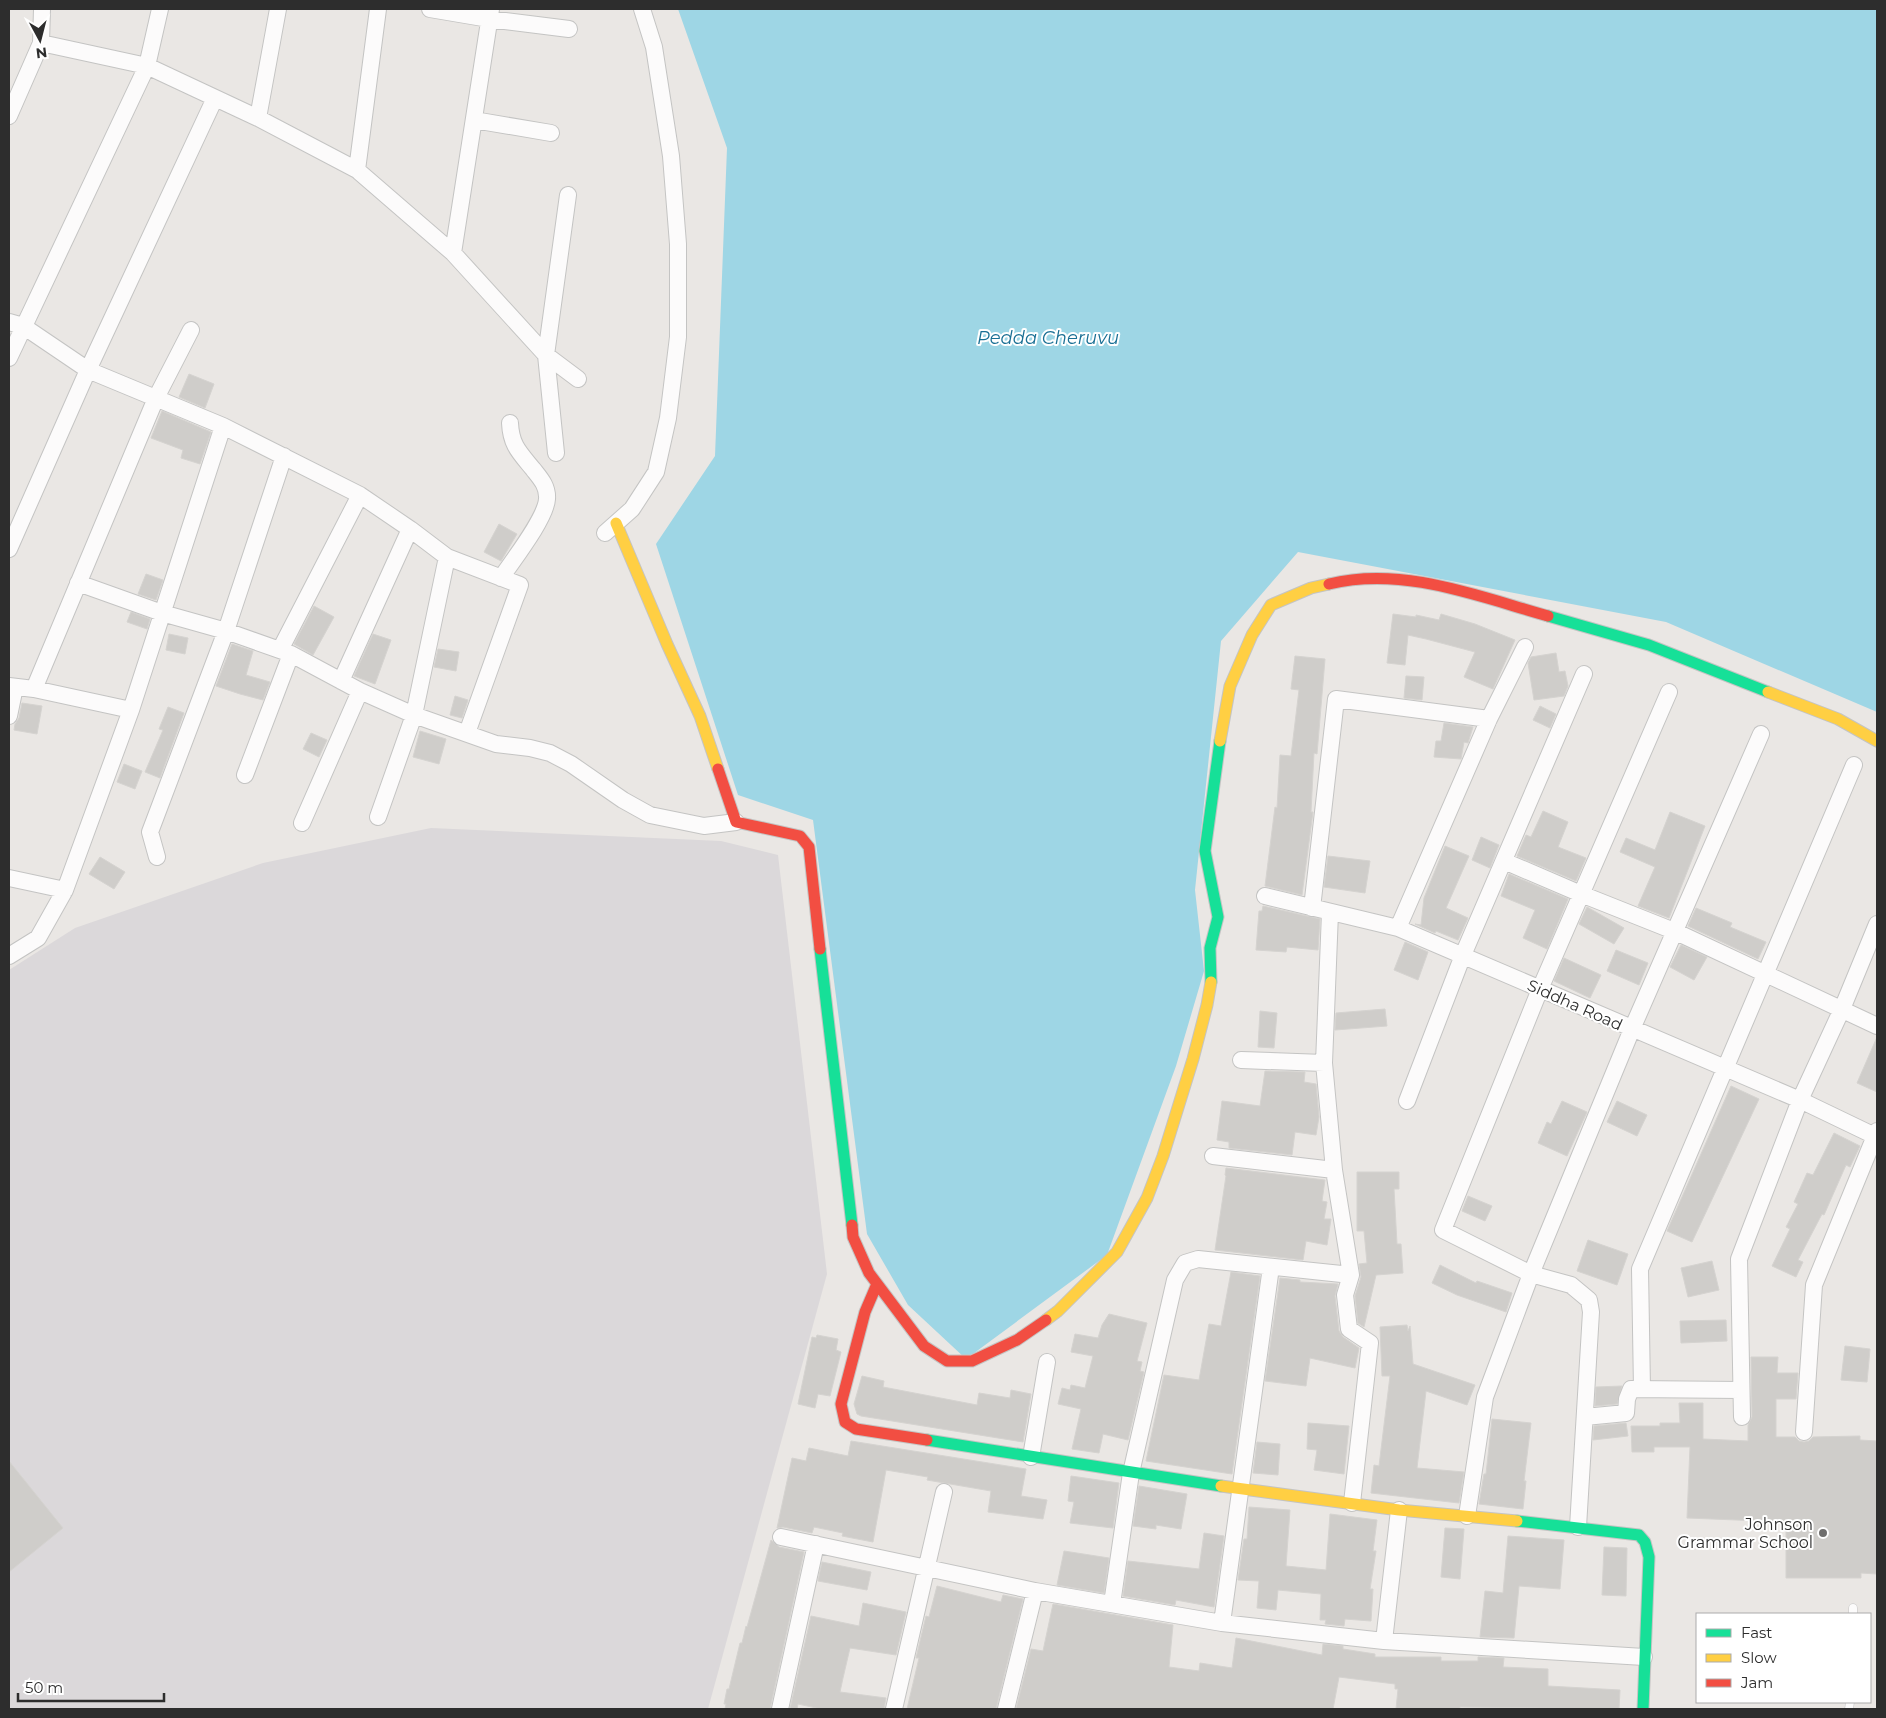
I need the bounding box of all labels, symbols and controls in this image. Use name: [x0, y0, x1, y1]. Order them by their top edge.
north arrow: [15, 15, 65, 65]
text: N: [35, 43, 48, 63]
water label: Pedda Cheruvu: [977, 327, 1119, 349]
street label: Siddha Road: [1524, 976, 1626, 1034]
place label: Johnson Grammar School: [1678, 1515, 1813, 1552]
marker: Johnson Grammar School: [1817, 1527, 1829, 1539]
legend: [1696, 1613, 1871, 1703]
text: Fast: [1741, 1623, 1772, 1642]
text: Slow: [1741, 1648, 1777, 1667]
scale bar: [18, 1670, 164, 1702]
text: Jam: [1740, 1673, 1773, 1692]
text: 50 m: [25, 1678, 63, 1697]

